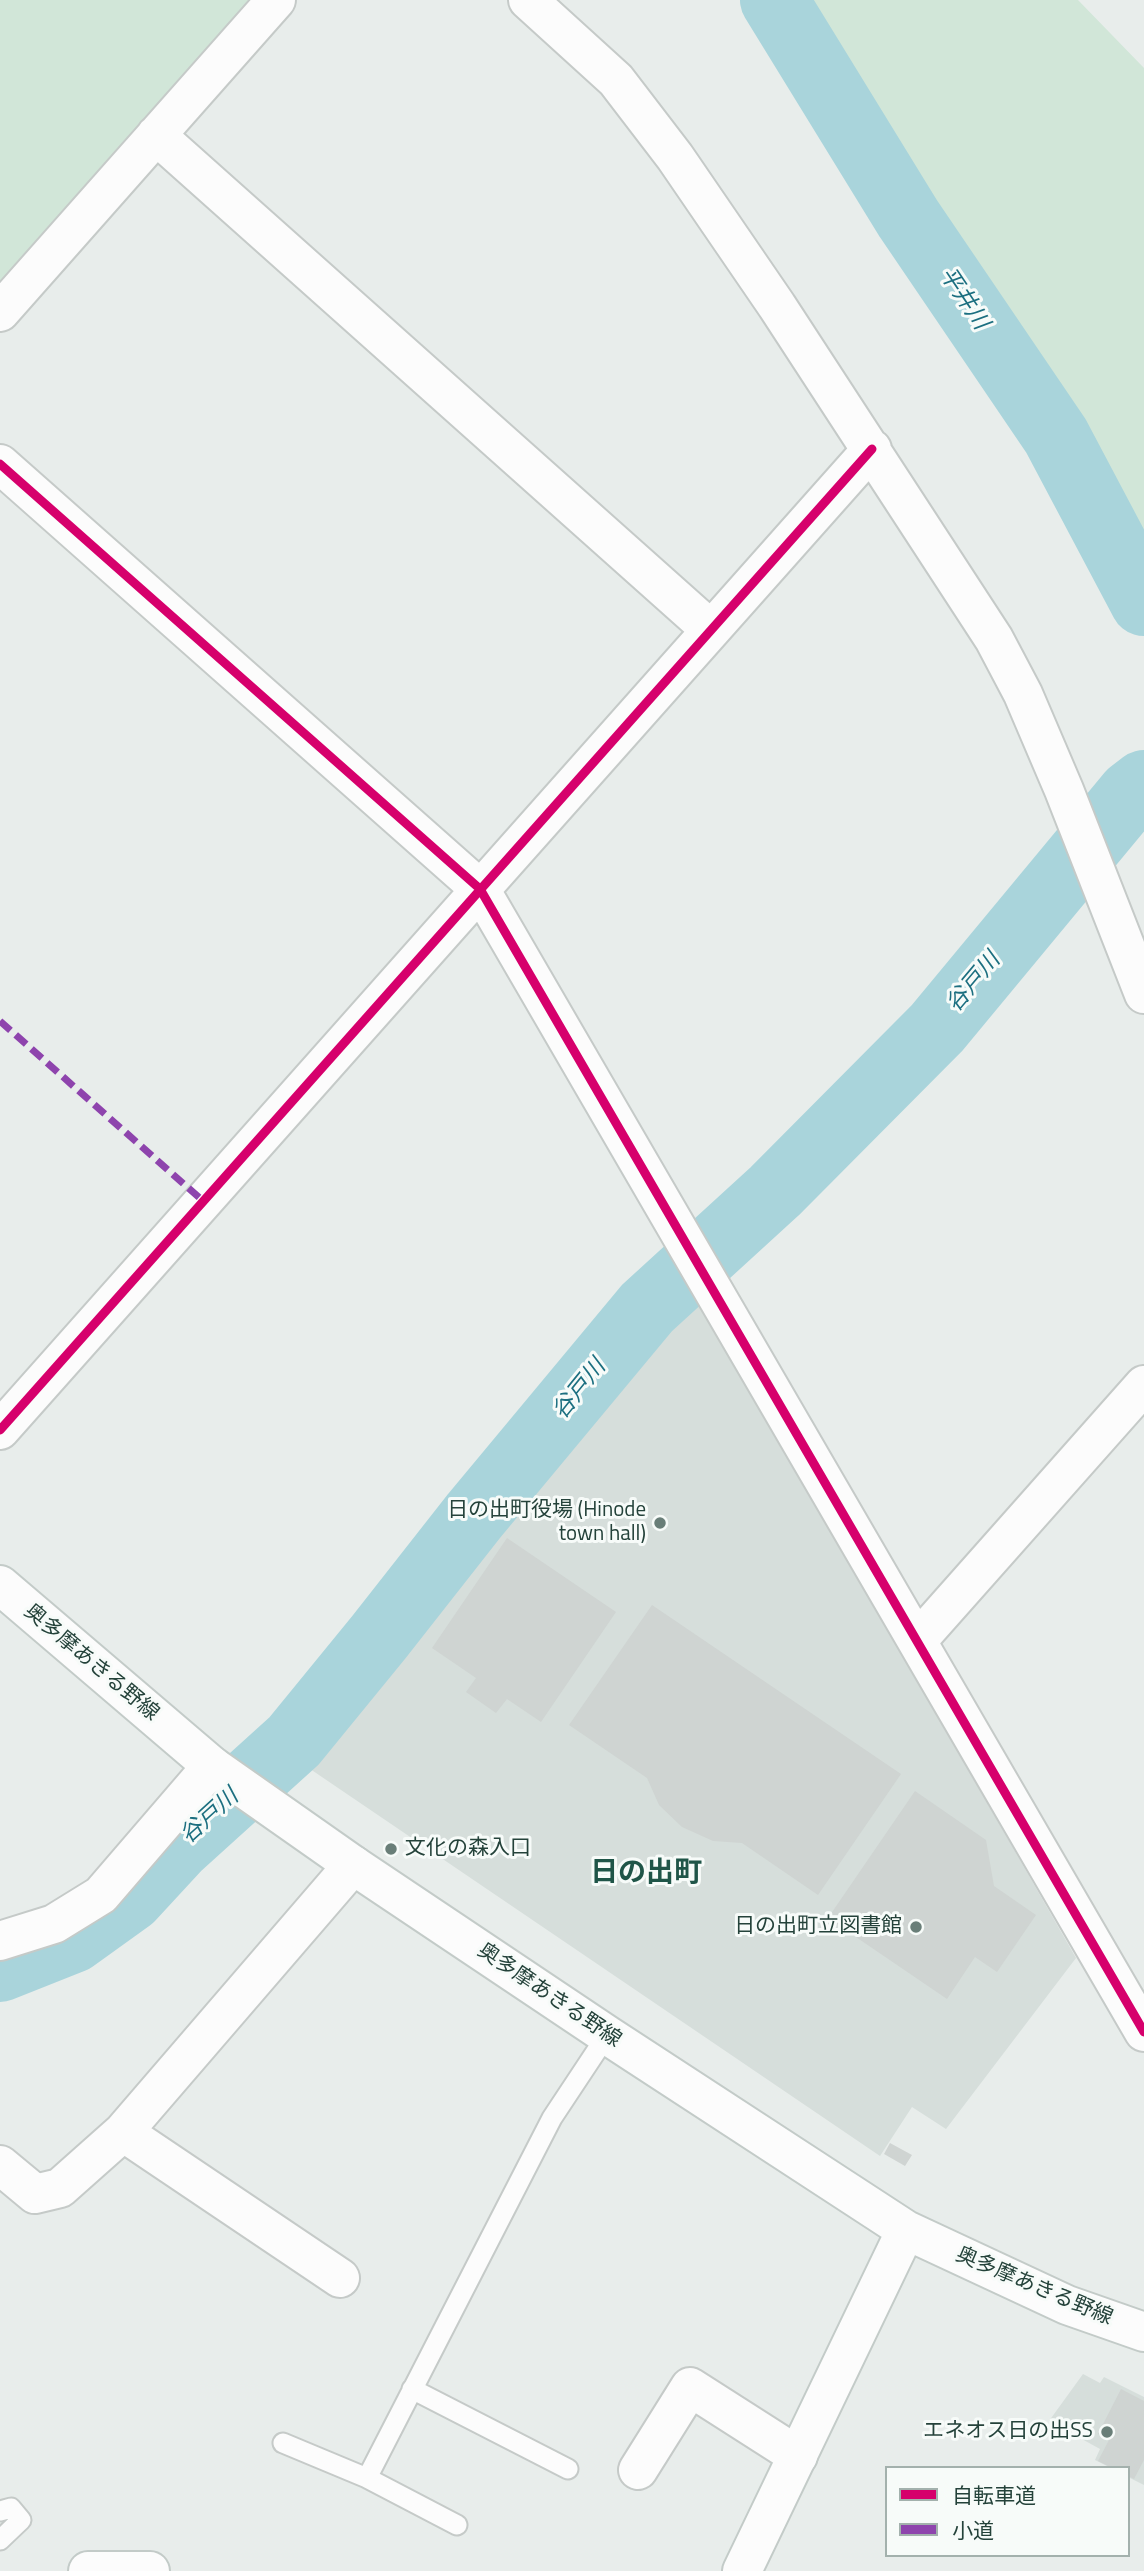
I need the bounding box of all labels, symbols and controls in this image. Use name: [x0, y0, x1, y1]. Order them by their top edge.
water label: 平井川: [932, 263, 994, 335]
water label: 谷戸川: [941, 948, 1007, 1018]
water label: 谷戸川: [548, 1355, 612, 1425]
place label: 日の出町役場 (Hinode town hall): [447, 1498, 646, 1548]
marker: 日の出町役場 (Hinode town hall): [652, 1515, 668, 1531]
street label: 奥多摩あきる野線: [19, 1599, 163, 1727]
water label: 谷戸川: [175, 1784, 245, 1850]
place label: 文化の森入口: [405, 1836, 531, 1862]
marker: 文化の森入口: [383, 1841, 399, 1857]
district label: 日の出町: [590, 1857, 702, 1891]
place label: 日の出町立図書館: [734, 1914, 902, 1940]
marker: 日の出町立図書館: [908, 1919, 924, 1935]
street label: 奥多摩あきる野線: [472, 1939, 626, 2053]
street label: 奥多摩あきる野線: [952, 2243, 1116, 2331]
place label: エネオス日の出SS: [923, 2419, 1093, 2445]
marker: エネオス日の出SS: [1099, 2424, 1115, 2440]
legend: [885, 2466, 1130, 2557]
text: 自転車道: [952, 2479, 1036, 2511]
text: 小道: [952, 2514, 994, 2546]

